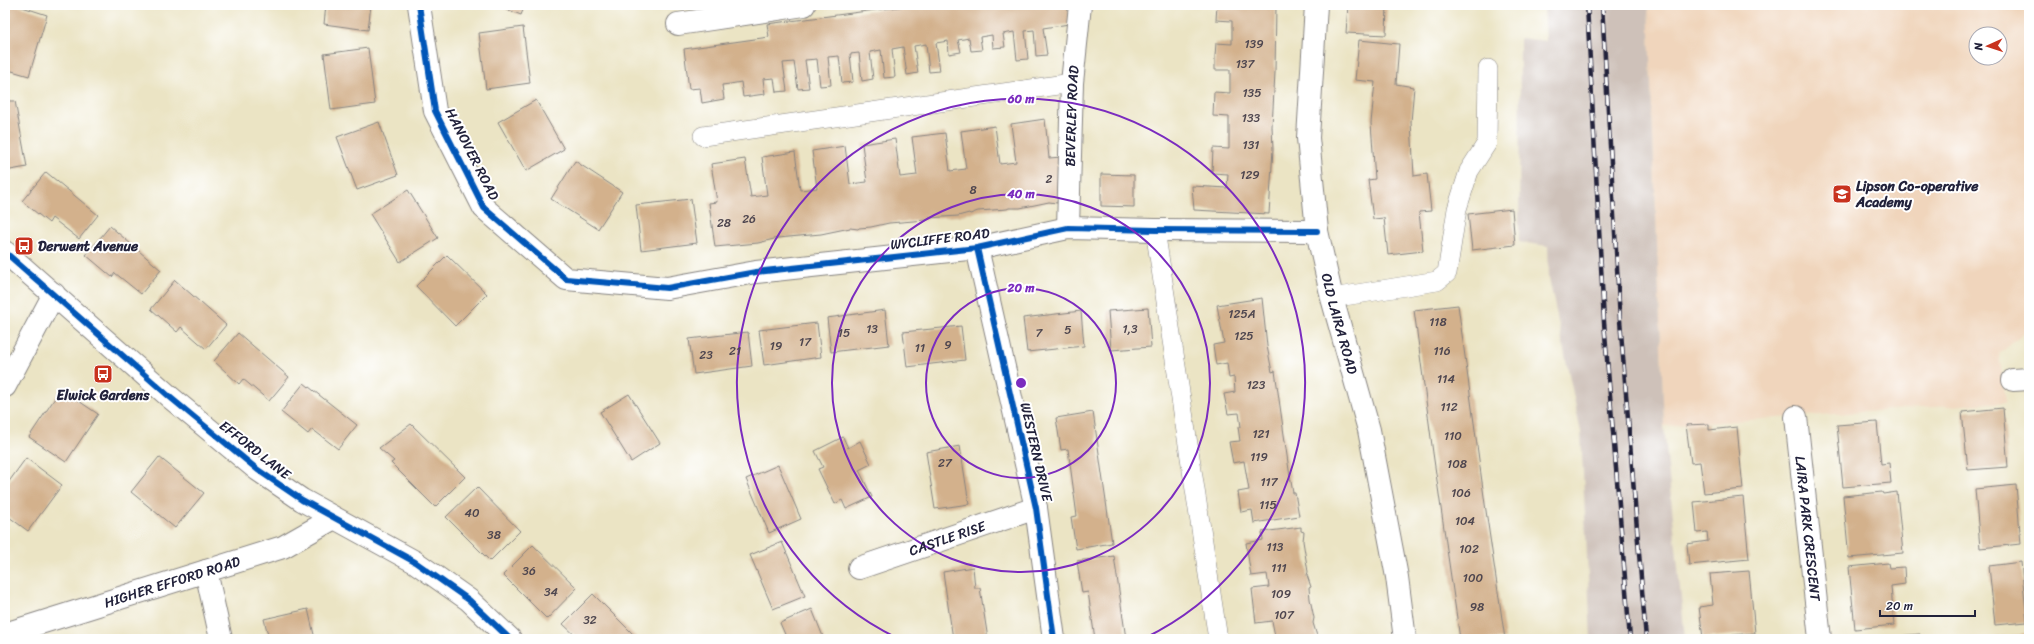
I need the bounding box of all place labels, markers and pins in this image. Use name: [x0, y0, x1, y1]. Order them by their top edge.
place label: Lipson Co-operative Academy: [1855, 174, 1979, 215]
school or university icon: Lipson Co-operative Academy: [1831, 183, 1853, 205]
place label: Derwent Avenue: [38, 234, 139, 259]
bus stop icon: Derwent Avenue: [13, 235, 35, 257]
bus stop icon: Elwick Gardens: [92, 363, 114, 385]
centre of rings: [1014, 376, 1028, 390]
place label: Elwick Gardens: [57, 383, 150, 408]

